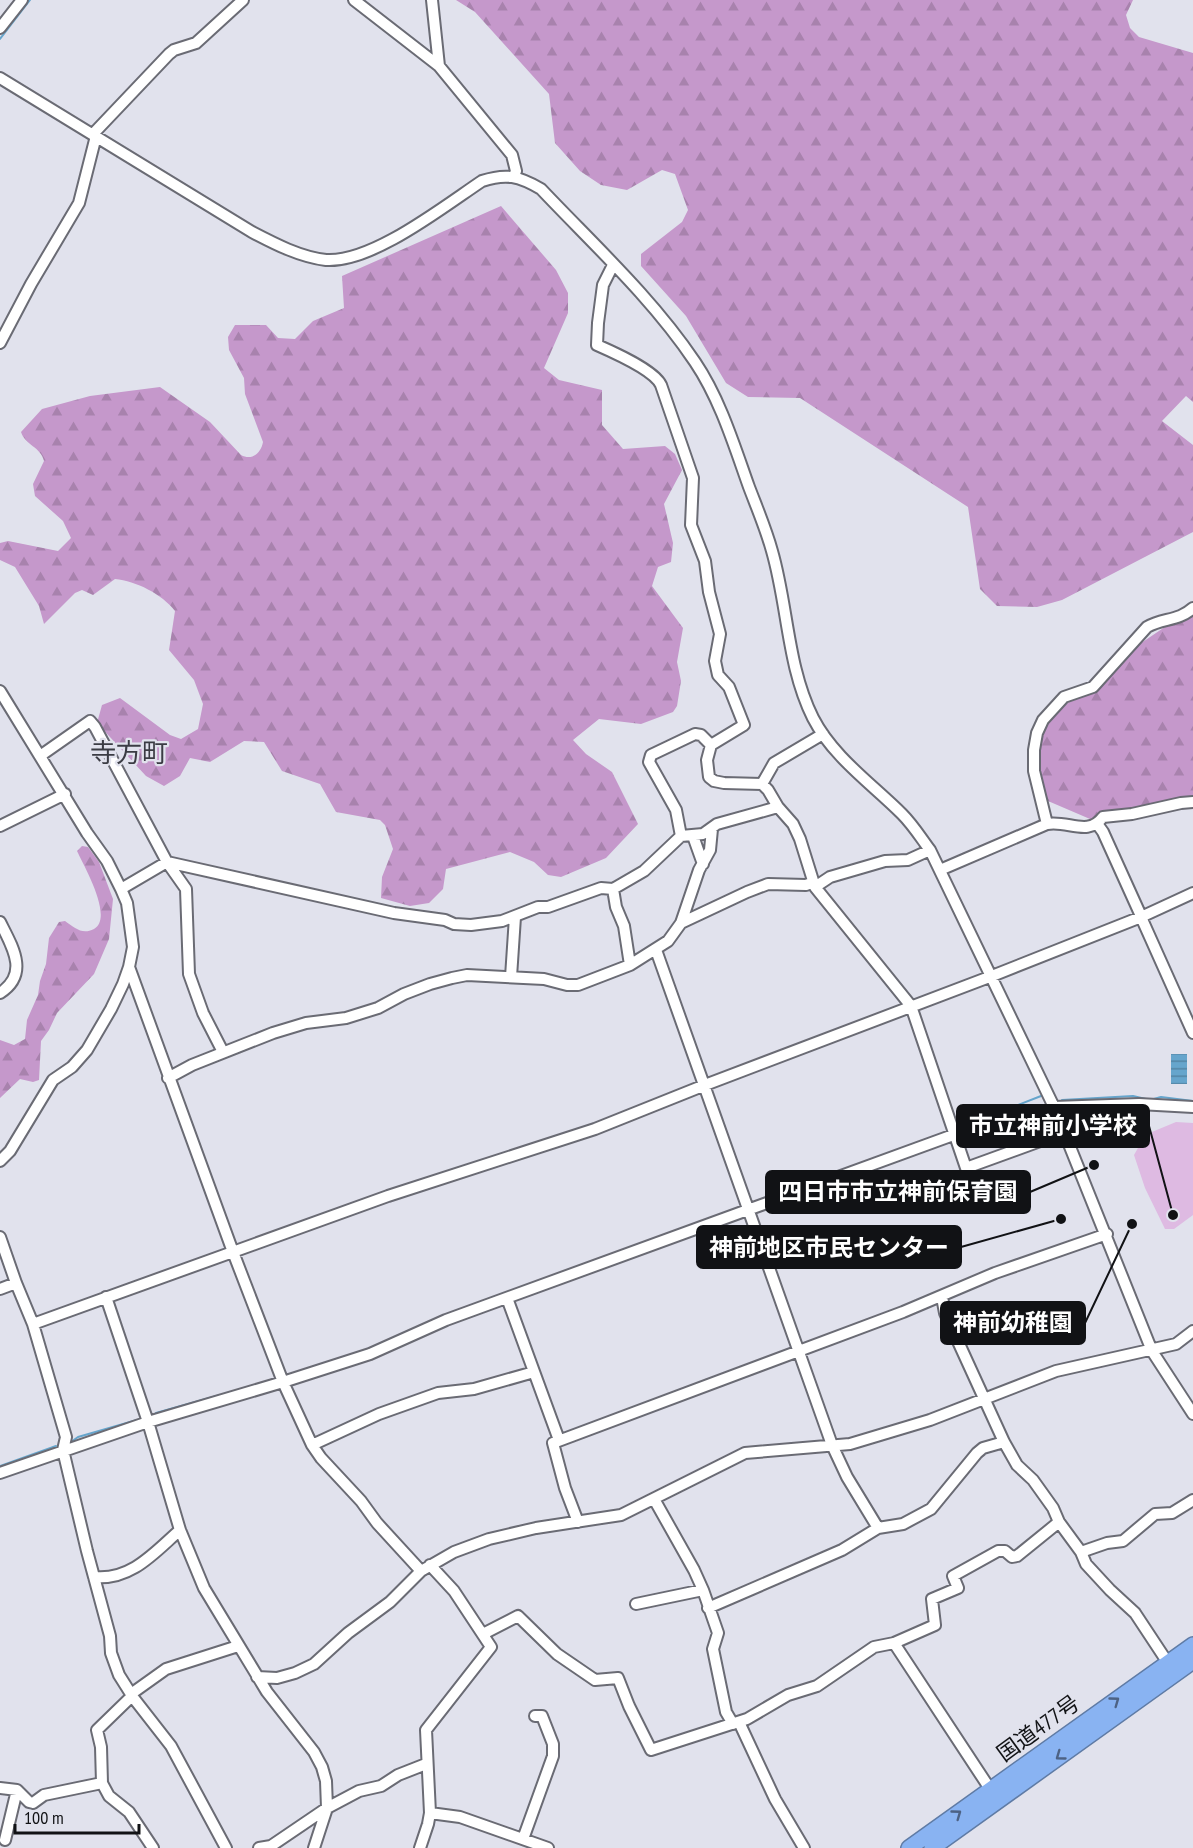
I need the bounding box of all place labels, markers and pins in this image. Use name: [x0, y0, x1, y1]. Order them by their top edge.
callout: 市立神前小学校: [957, 1105, 1149, 1147]
callout: 四日市市立神前保育園: [766, 1171, 1030, 1213]
callout: 神前地区市民センター: [697, 1226, 961, 1268]
callout: 神前幼稚園: [941, 1302, 1085, 1344]

